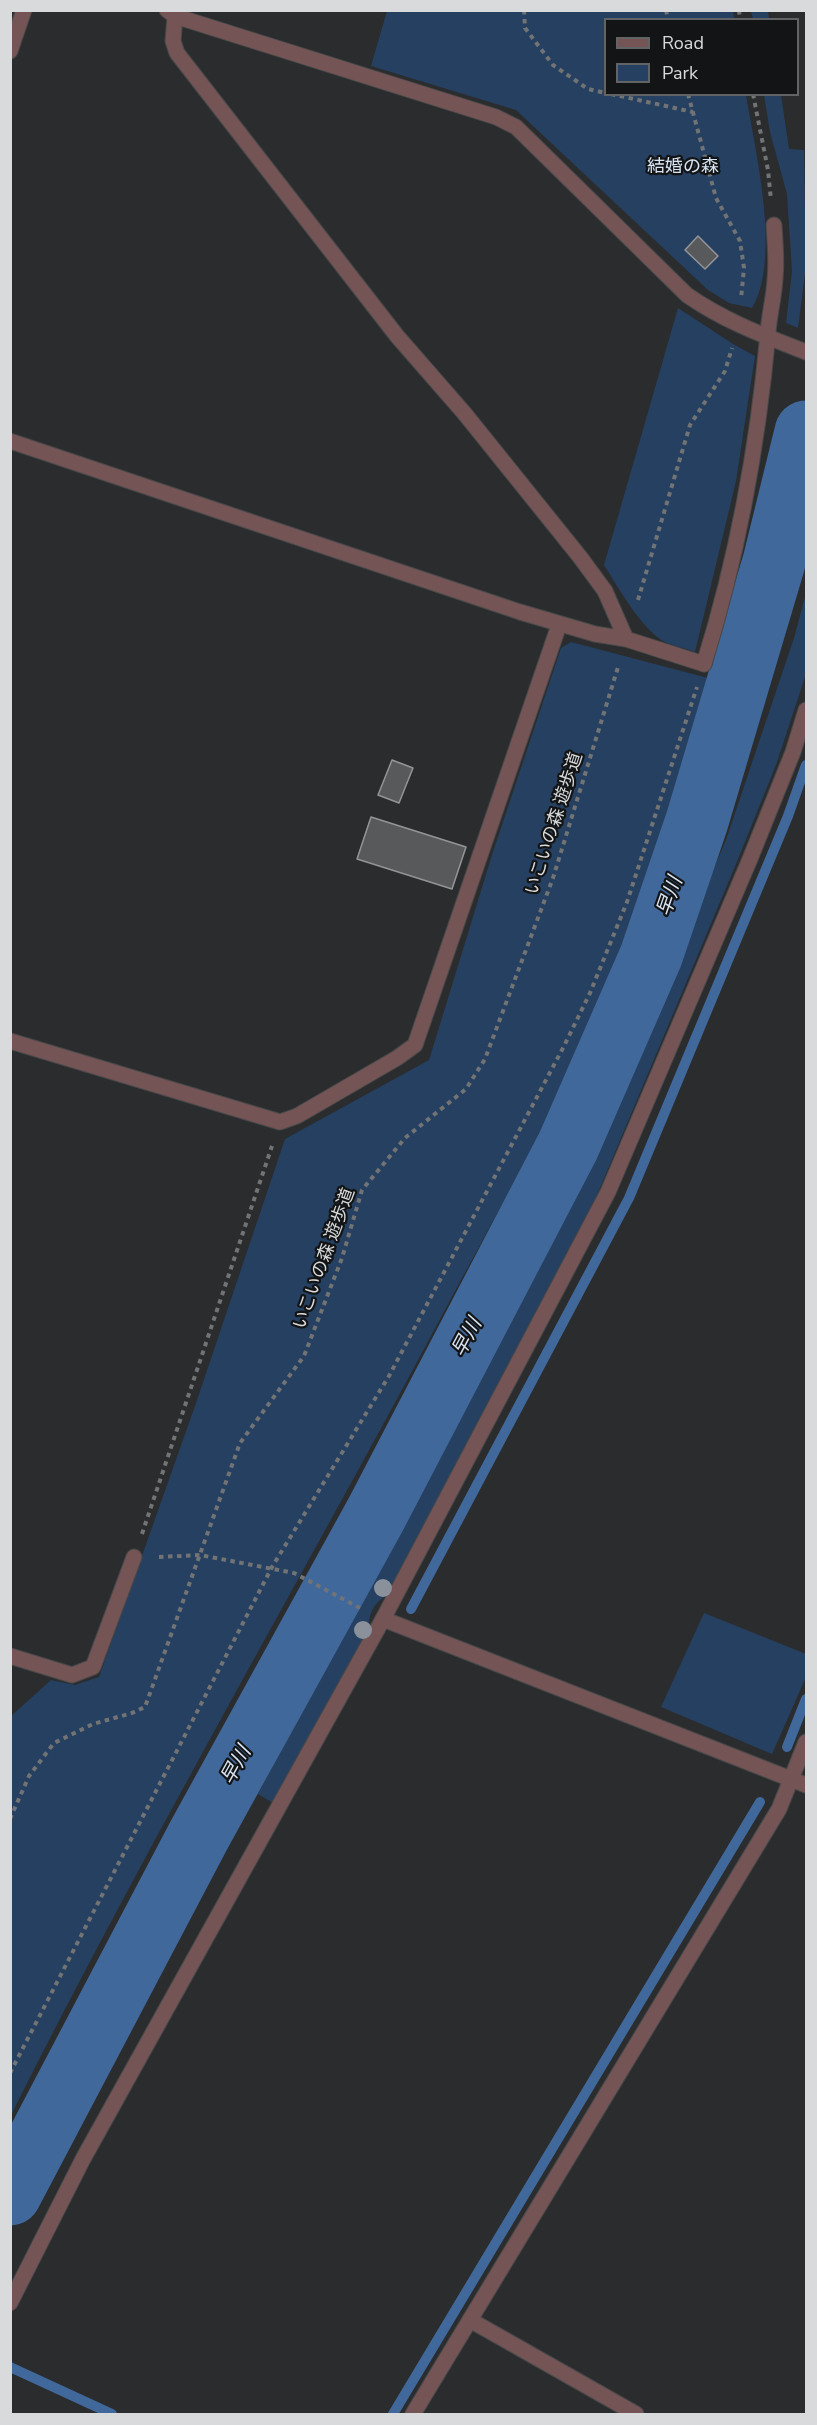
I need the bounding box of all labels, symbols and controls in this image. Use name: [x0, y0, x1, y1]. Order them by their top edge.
legend: [604, 18, 799, 96]
text: Road: [662, 31, 704, 55]
text: Park: [662, 61, 698, 85]
park label: 結婚の森: [647, 157, 719, 179]
street label: いこいの森 遊歩道: [522, 750, 588, 898]
water label: 早川: [653, 874, 689, 920]
street label: いこいの森 遊歩道: [289, 1185, 361, 1333]
water label: 早川: [448, 1315, 488, 1361]
water label: 早川: [217, 1743, 257, 1789]

